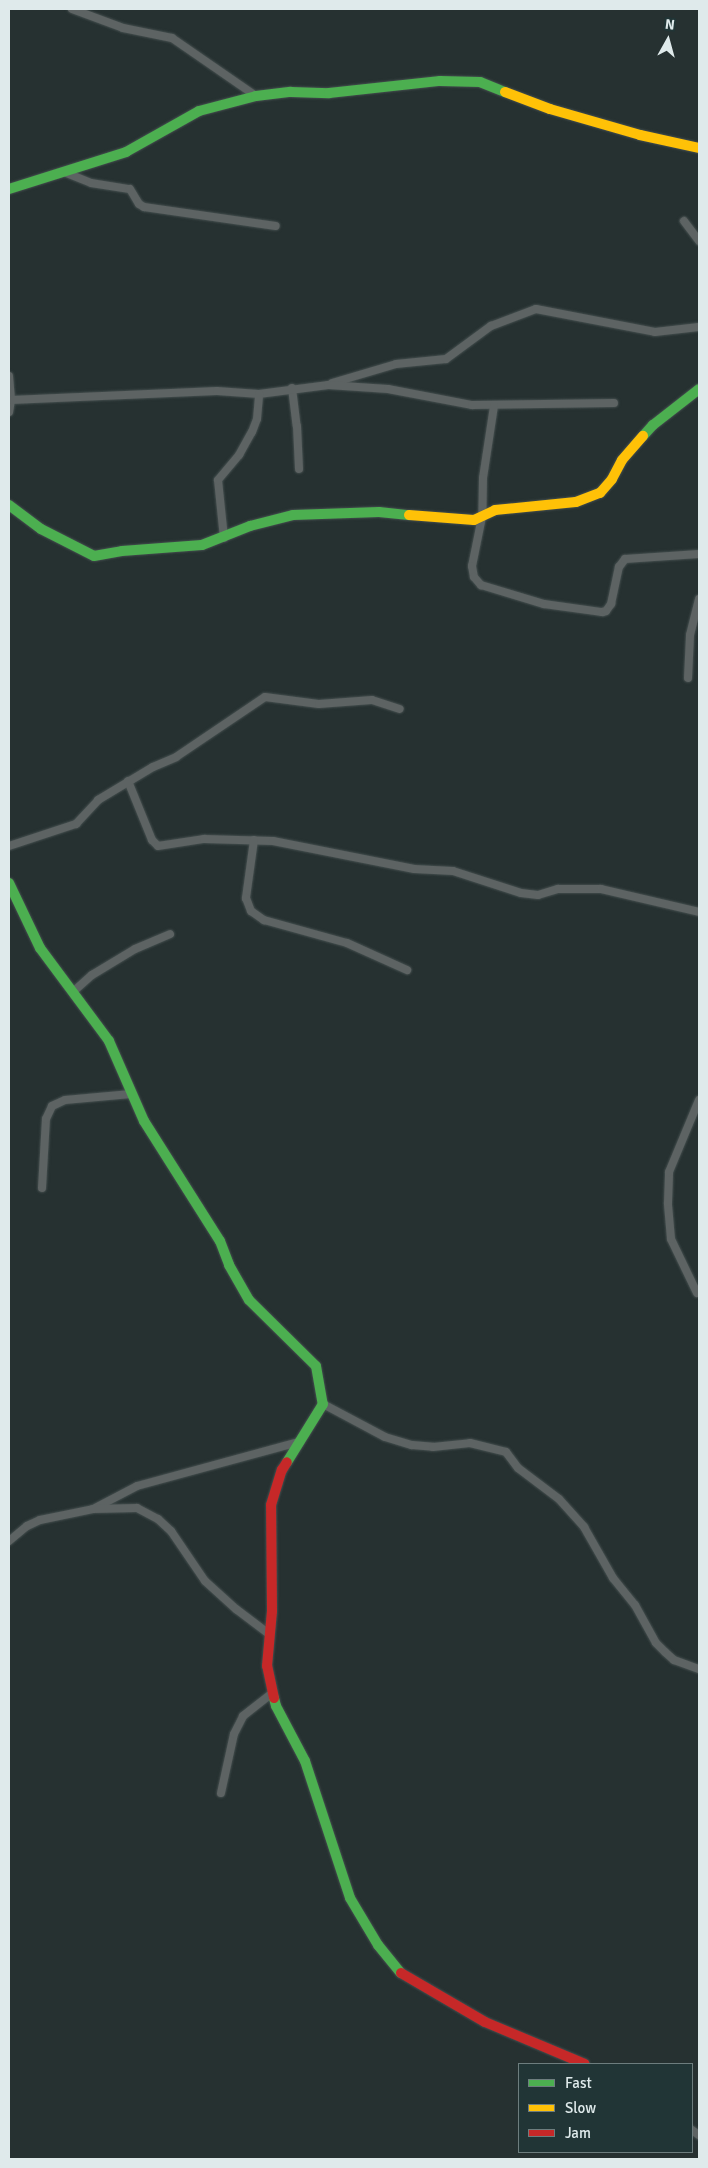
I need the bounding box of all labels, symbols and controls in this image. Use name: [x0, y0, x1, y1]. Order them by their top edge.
north arrow: [643, 15, 693, 65]
text: N: [664, 16, 676, 34]
legend: [518, 2063, 693, 2153]
text: Fast: [565, 2074, 592, 2092]
text: Slow: [565, 2099, 596, 2117]
text: Jam: [565, 2124, 591, 2142]

